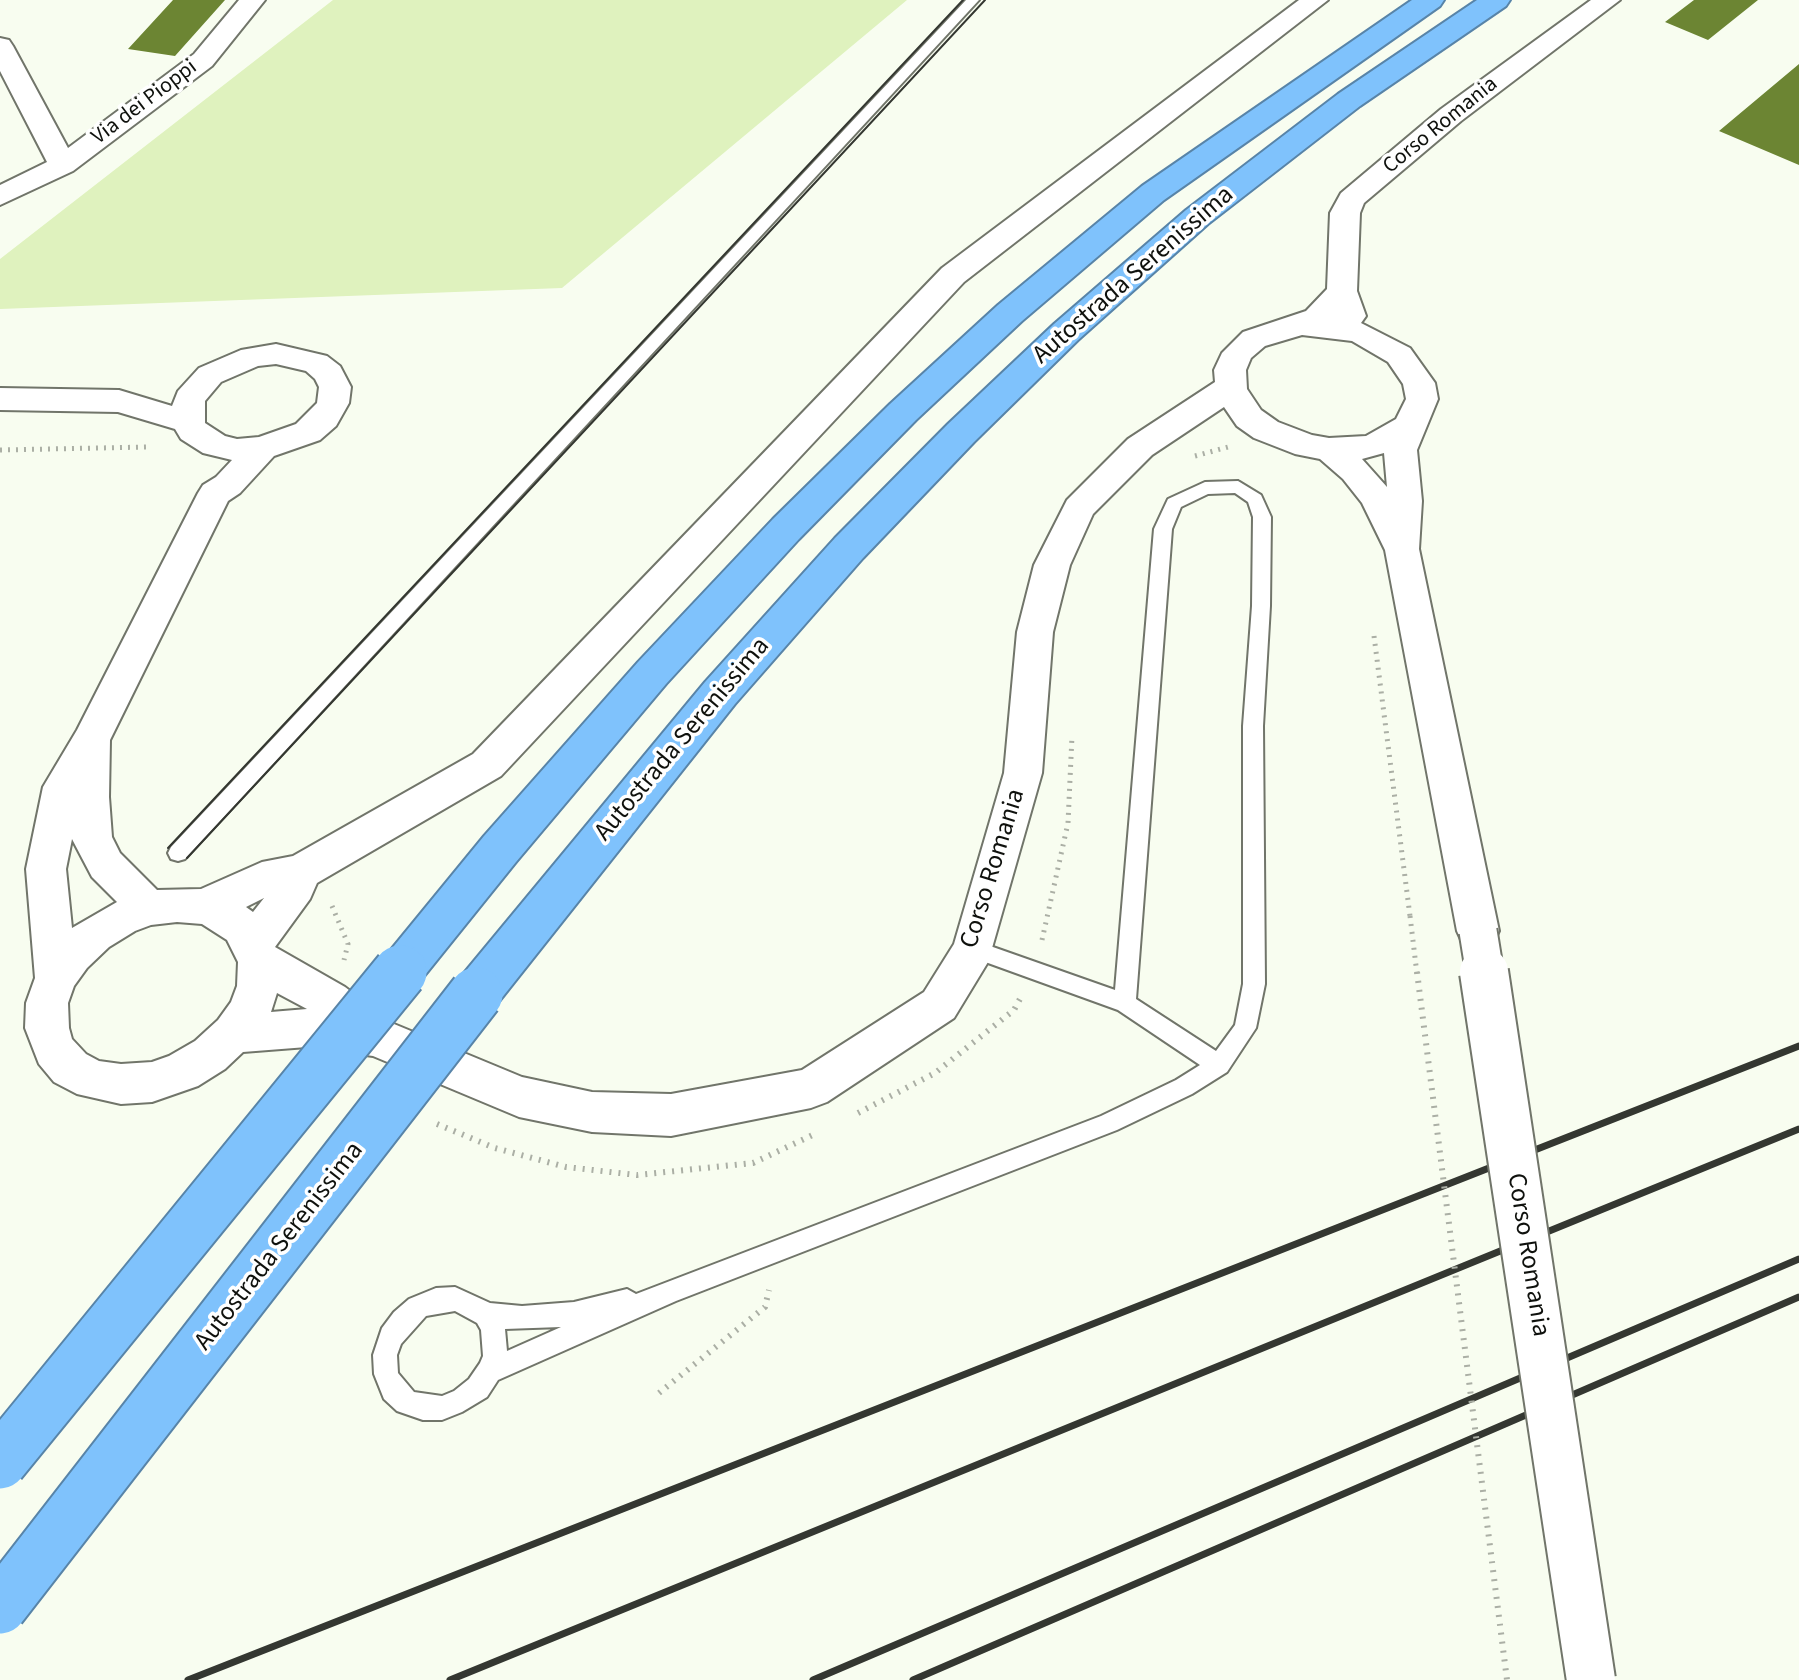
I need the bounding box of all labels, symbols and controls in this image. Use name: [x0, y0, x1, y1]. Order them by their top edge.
street label: Via dei Pioppi: [87, 55, 203, 151]
street label: Corso Romania: [1378, 72, 1504, 180]
street label: Autostrada Serenissima: [1027, 180, 1241, 372]
street label: Autostrada Serenissima: [589, 632, 777, 848]
street label: Corso Romania: [955, 786, 1033, 952]
street label: Autostrada Serenissima: [189, 1137, 371, 1357]
street label: Corso Romania: [1499, 1171, 1555, 1339]

